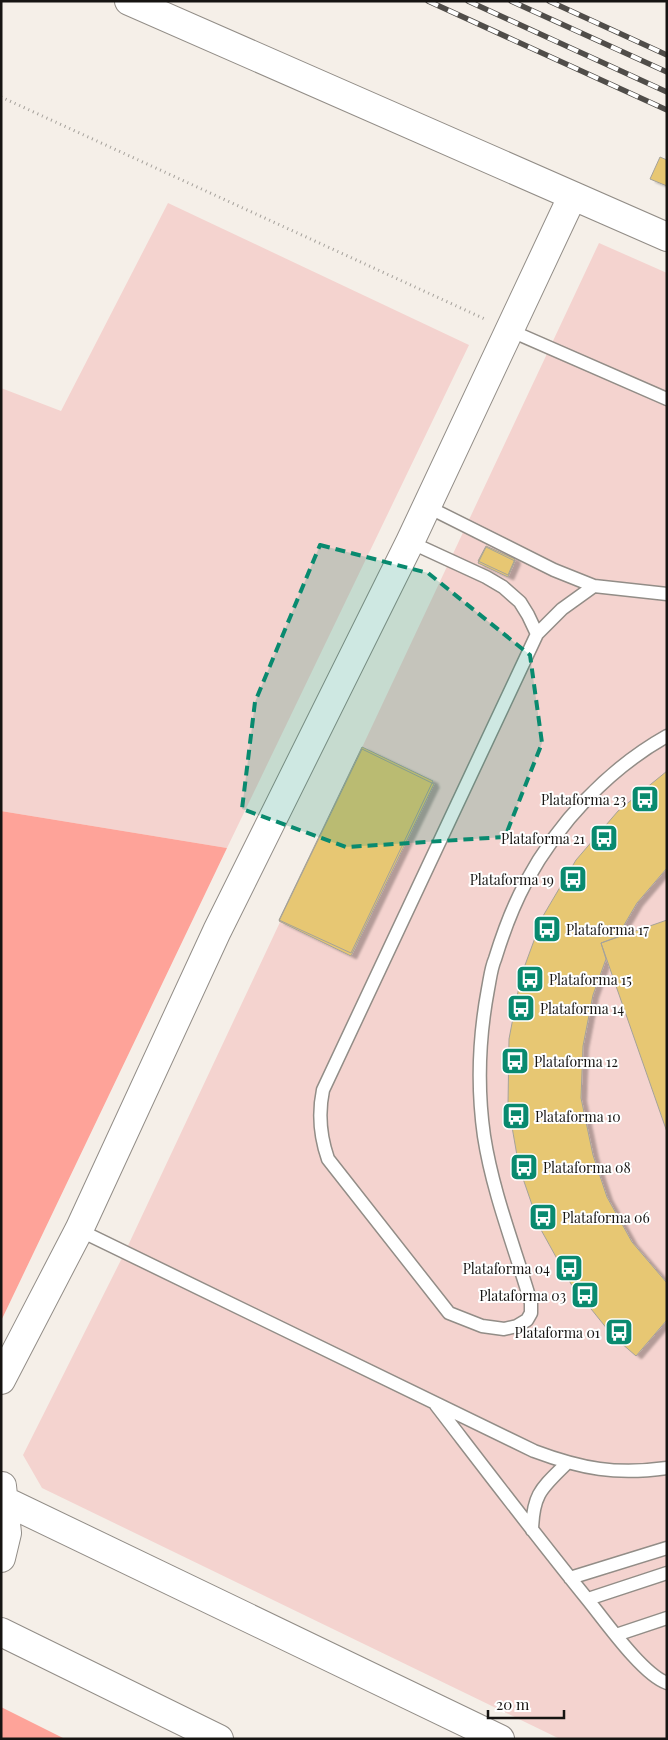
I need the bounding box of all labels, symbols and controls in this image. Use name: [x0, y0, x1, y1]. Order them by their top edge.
bus stop icon: Plataforma 23: [630, 784, 660, 814]
place label: Plataforma 23: [541, 790, 626, 809]
bus stop icon: Plataforma 21: [589, 823, 619, 853]
place label: Plataforma 21: [501, 829, 585, 848]
bus stop icon: Plataforma 19: [558, 864, 588, 894]
place label: Plataforma 19: [470, 870, 554, 889]
bus stop icon: Plataforma 17: [532, 914, 562, 944]
place label: Plataforma 17: [566, 920, 649, 939]
bus stop icon: Plataforma 15: [515, 964, 545, 994]
place label: Plataforma 15: [549, 970, 632, 989]
bus stop icon: Plataforma 14: [506, 993, 536, 1023]
place label: Plataforma 14: [540, 999, 624, 1018]
bus stop icon: Plataforma 12: [500, 1046, 530, 1076]
place label: Plataforma 12: [534, 1052, 618, 1071]
bus stop icon: Plataforma 10: [501, 1101, 531, 1131]
place label: Plataforma 10: [535, 1107, 621, 1126]
bus stop icon: Plataforma 08: [509, 1152, 539, 1182]
place label: Plataforma 08: [543, 1158, 631, 1177]
bus stop icon: Plataforma 06: [528, 1202, 558, 1232]
place label: Plataforma 06: [562, 1208, 650, 1227]
bus stop icon: Plataforma 04: [554, 1253, 584, 1283]
place label: Plataforma 04: [463, 1259, 550, 1278]
bus stop icon: Plataforma 03: [570, 1280, 600, 1310]
place label: Plataforma 03: [479, 1286, 566, 1305]
bus stop icon: Plataforma 01: [604, 1317, 634, 1347]
place label: Plataforma 01: [514, 1323, 600, 1342]
scale bar: [488, 1688, 564, 1720]
text: 20 m: [496, 1694, 530, 1714]

